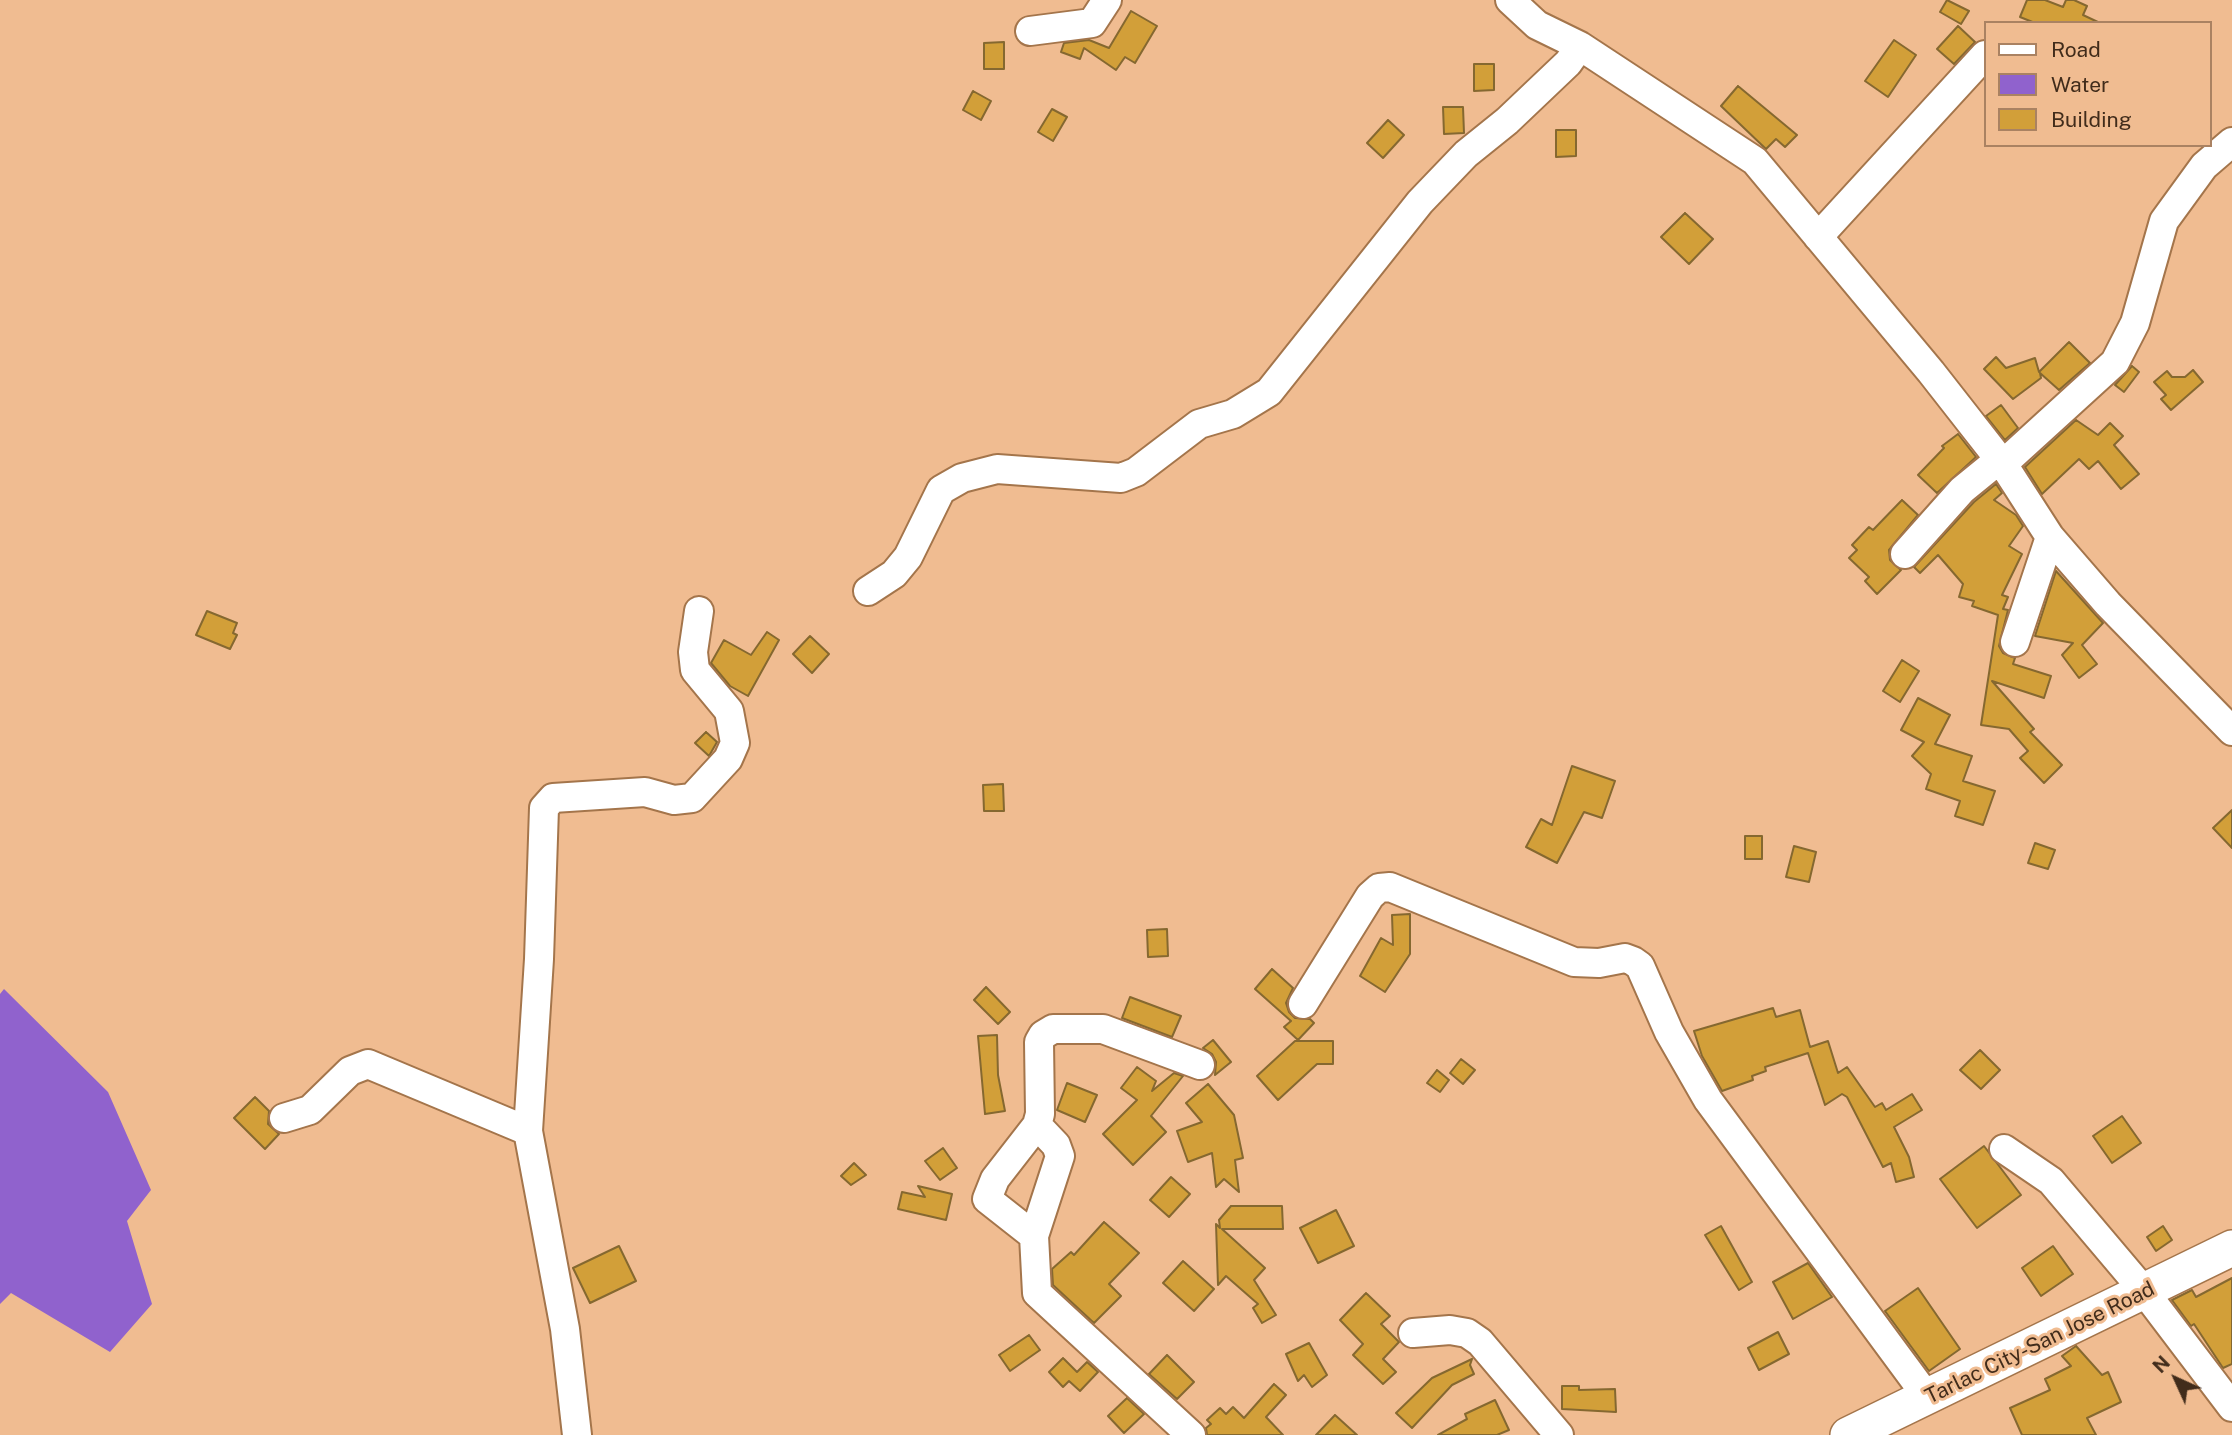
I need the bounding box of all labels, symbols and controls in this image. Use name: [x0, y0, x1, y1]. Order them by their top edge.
legend: [1983, 21, 2211, 147]
text: Road: [2051, 37, 2101, 62]
text: Water: [2051, 72, 2109, 97]
text: Building: [2051, 107, 2132, 132]
street label: Tarlac City-San Jose Road: [1921, 1276, 2159, 1410]
north arrow: [2141, 1344, 2211, 1414]
text: N: [2148, 1351, 2174, 1377]

